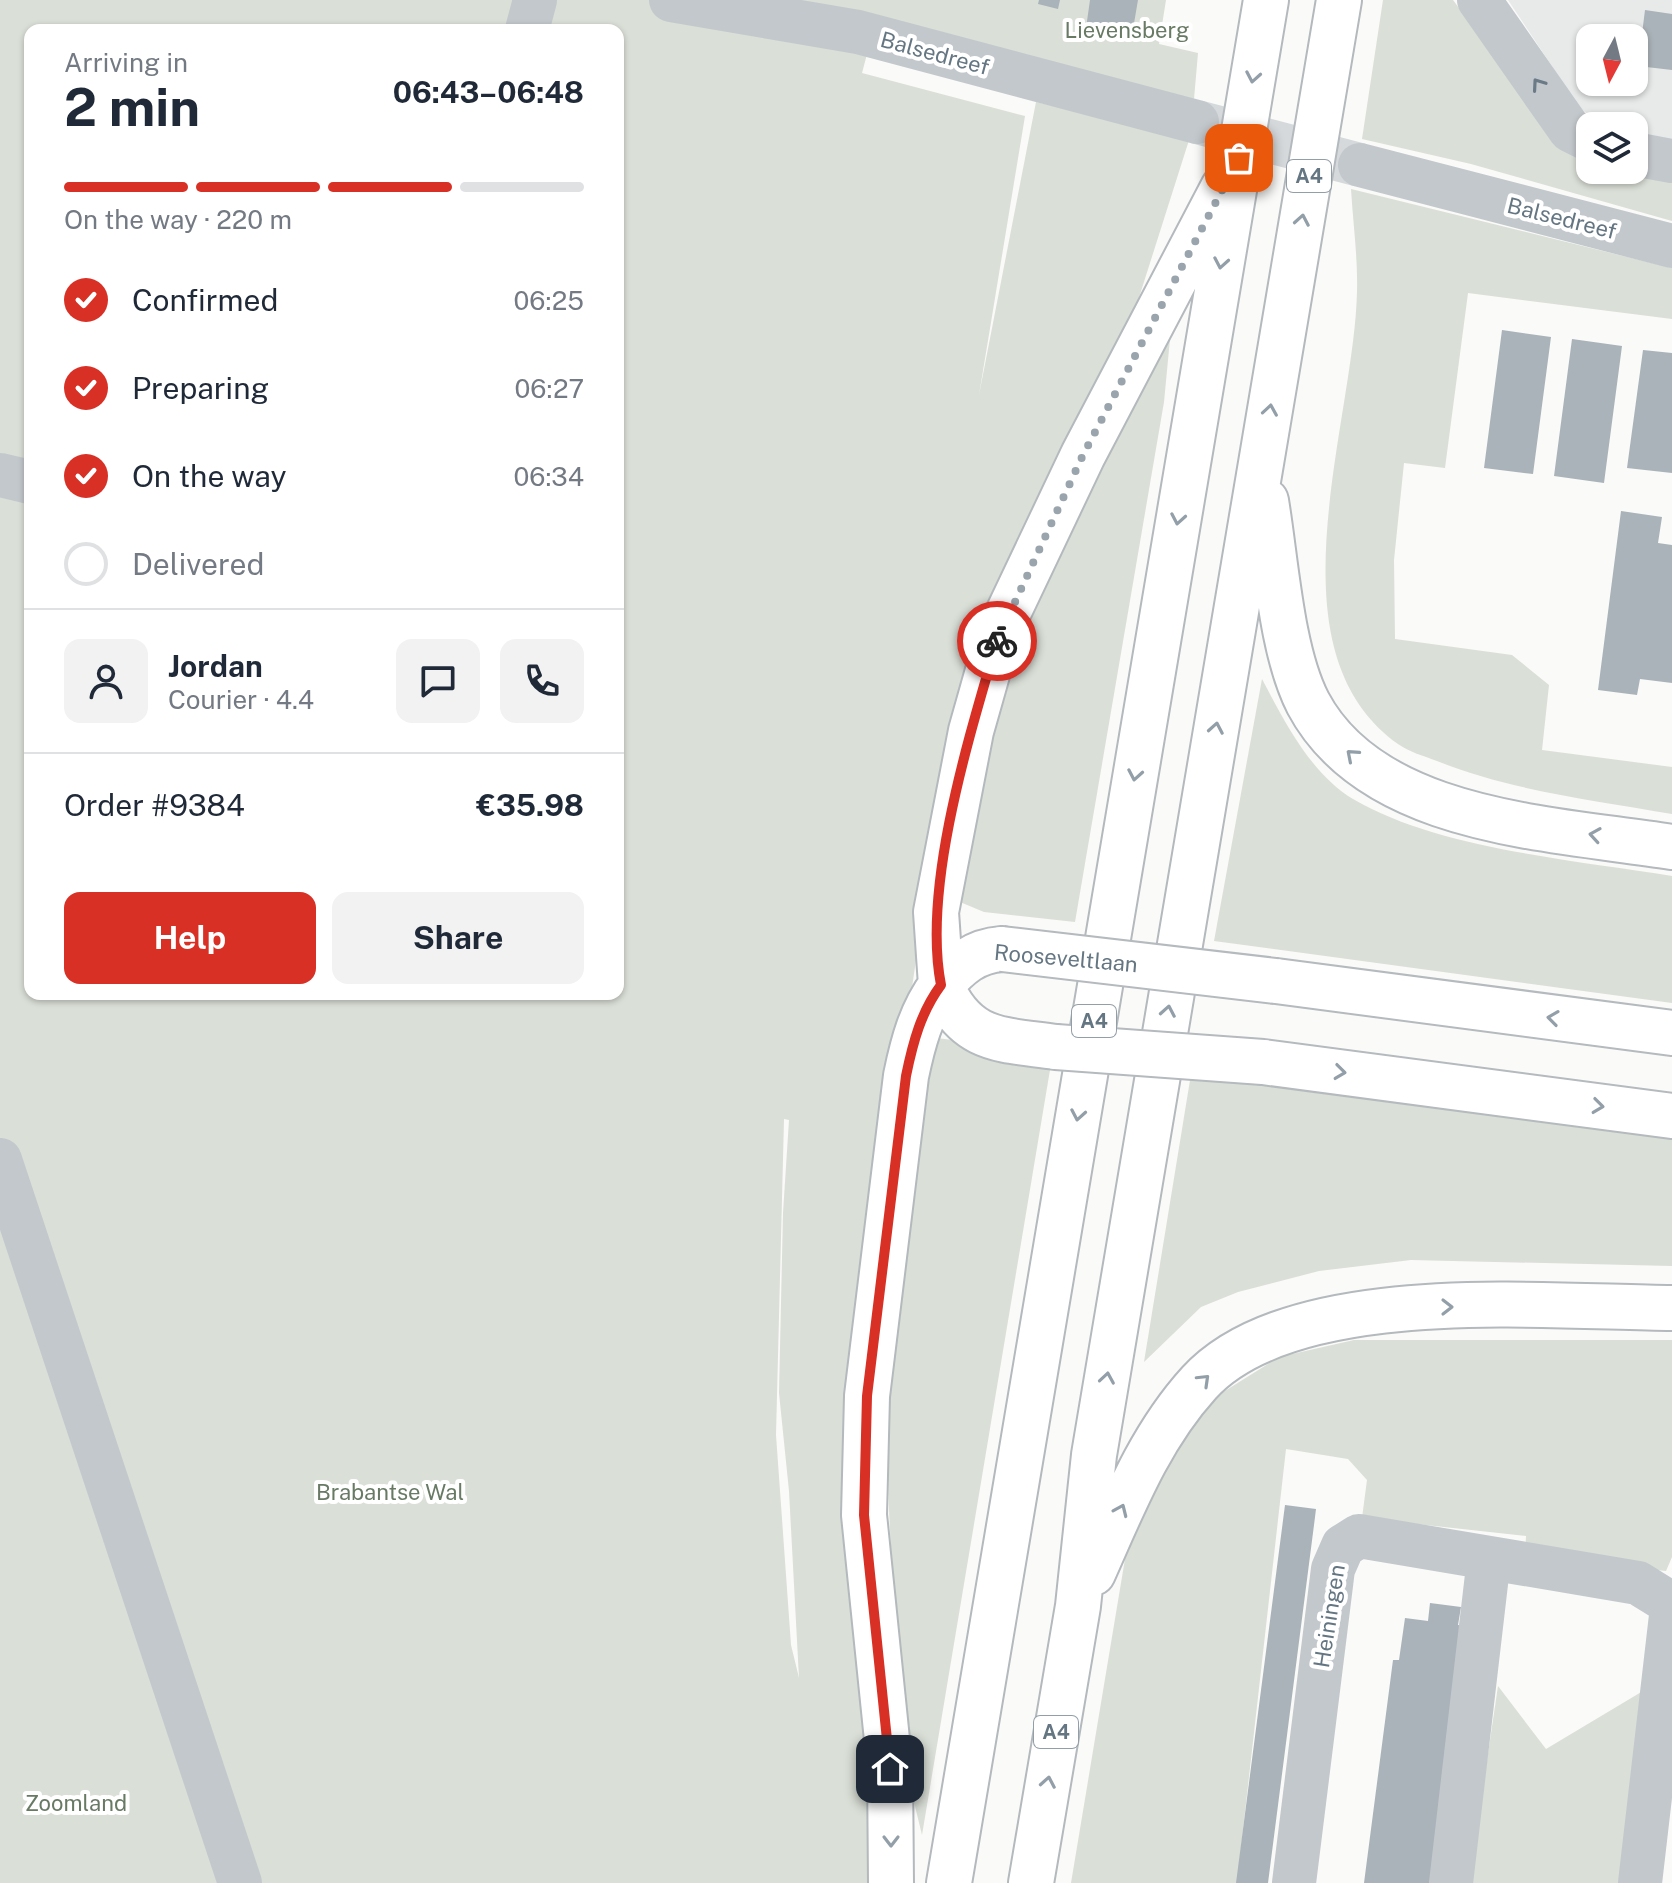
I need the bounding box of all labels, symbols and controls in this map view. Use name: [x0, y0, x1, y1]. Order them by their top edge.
park label: Lievensberg: [1065, 17, 1189, 43]
north arrow: [1576, 24, 1648, 96]
map controls: [1576, 24, 1648, 184]
street label: Balsedreef: [878, 26, 993, 80]
text: Arriving in: [64, 47, 188, 78]
one-way arrow: [1245, 70, 1262, 84]
text: 06:43–06:48: [393, 74, 584, 110]
text: 2 min: [64, 77, 200, 138]
one-way arrow: [1533, 78, 1548, 93]
button: layers: [1576, 112, 1648, 184]
pin: [1205, 124, 1273, 192]
icon: bag: [1217, 136, 1261, 180]
road number: A4: [1287, 160, 1331, 192]
street label: Balsedreef: [1505, 192, 1620, 244]
text: On the way · 220 m: [64, 204, 292, 235]
one-way arrow: [1292, 213, 1309, 227]
one-way arrow: [1214, 256, 1231, 270]
icon: check: [64, 278, 108, 322]
text: Confirmed: [132, 282, 278, 318]
text: 06:25: [514, 285, 584, 316]
icon: check: [64, 366, 108, 410]
text: Preparing: [132, 370, 269, 406]
text: 06:27: [515, 373, 584, 404]
one-way arrow: [1260, 403, 1277, 417]
icon: check: [64, 454, 108, 498]
text: On the way: [132, 458, 286, 494]
text: 06:34: [514, 461, 584, 492]
one-way arrow: [1171, 512, 1188, 526]
text: Delivered: [132, 546, 264, 582]
courier: [957, 601, 1037, 681]
icon: bike: [975, 619, 1019, 663]
button: person: [64, 639, 148, 723]
button: chat: [396, 639, 480, 723]
button: phone: [500, 639, 584, 723]
text: Jordan: [168, 648, 263, 684]
text: Courier · 4.4: [168, 684, 314, 715]
one-way arrow: [1207, 721, 1224, 734]
one-way arrow: [1347, 750, 1362, 765]
one-way arrow: [1127, 769, 1144, 782]
text: Order #9384: [64, 787, 245, 823]
text: €35.98: [476, 787, 584, 823]
one-way arrow: [1588, 827, 1602, 844]
button: Help: [64, 892, 316, 984]
button: Share: [332, 892, 584, 984]
street label: Rooseveltlaan: [993, 939, 1139, 977]
road number: A4: [1072, 1005, 1116, 1037]
one-way arrow: [1159, 1005, 1176, 1018]
one-way arrow: [1547, 1009, 1560, 1026]
one-way arrow: [1333, 1063, 1347, 1080]
one-way arrow: [1591, 1097, 1605, 1114]
one-way arrow: [1070, 1108, 1087, 1122]
one-way arrow: [1441, 1298, 1454, 1316]
one-way arrow: [1097, 1372, 1114, 1385]
one-way arrow: [1195, 1374, 1209, 1389]
park label: Brabantse Wal: [316, 1479, 464, 1505]
one-way arrow: [1111, 1504, 1127, 1518]
street label: Heiningen: [1308, 1562, 1350, 1670]
road number: A4: [1034, 1716, 1078, 1748]
pin: [856, 1735, 924, 1803]
icon: home: [868, 1747, 912, 1791]
one-way arrow: [1039, 1775, 1056, 1788]
park label: Zoomland: [25, 1790, 127, 1816]
one-way arrow: [882, 1835, 900, 1848]

